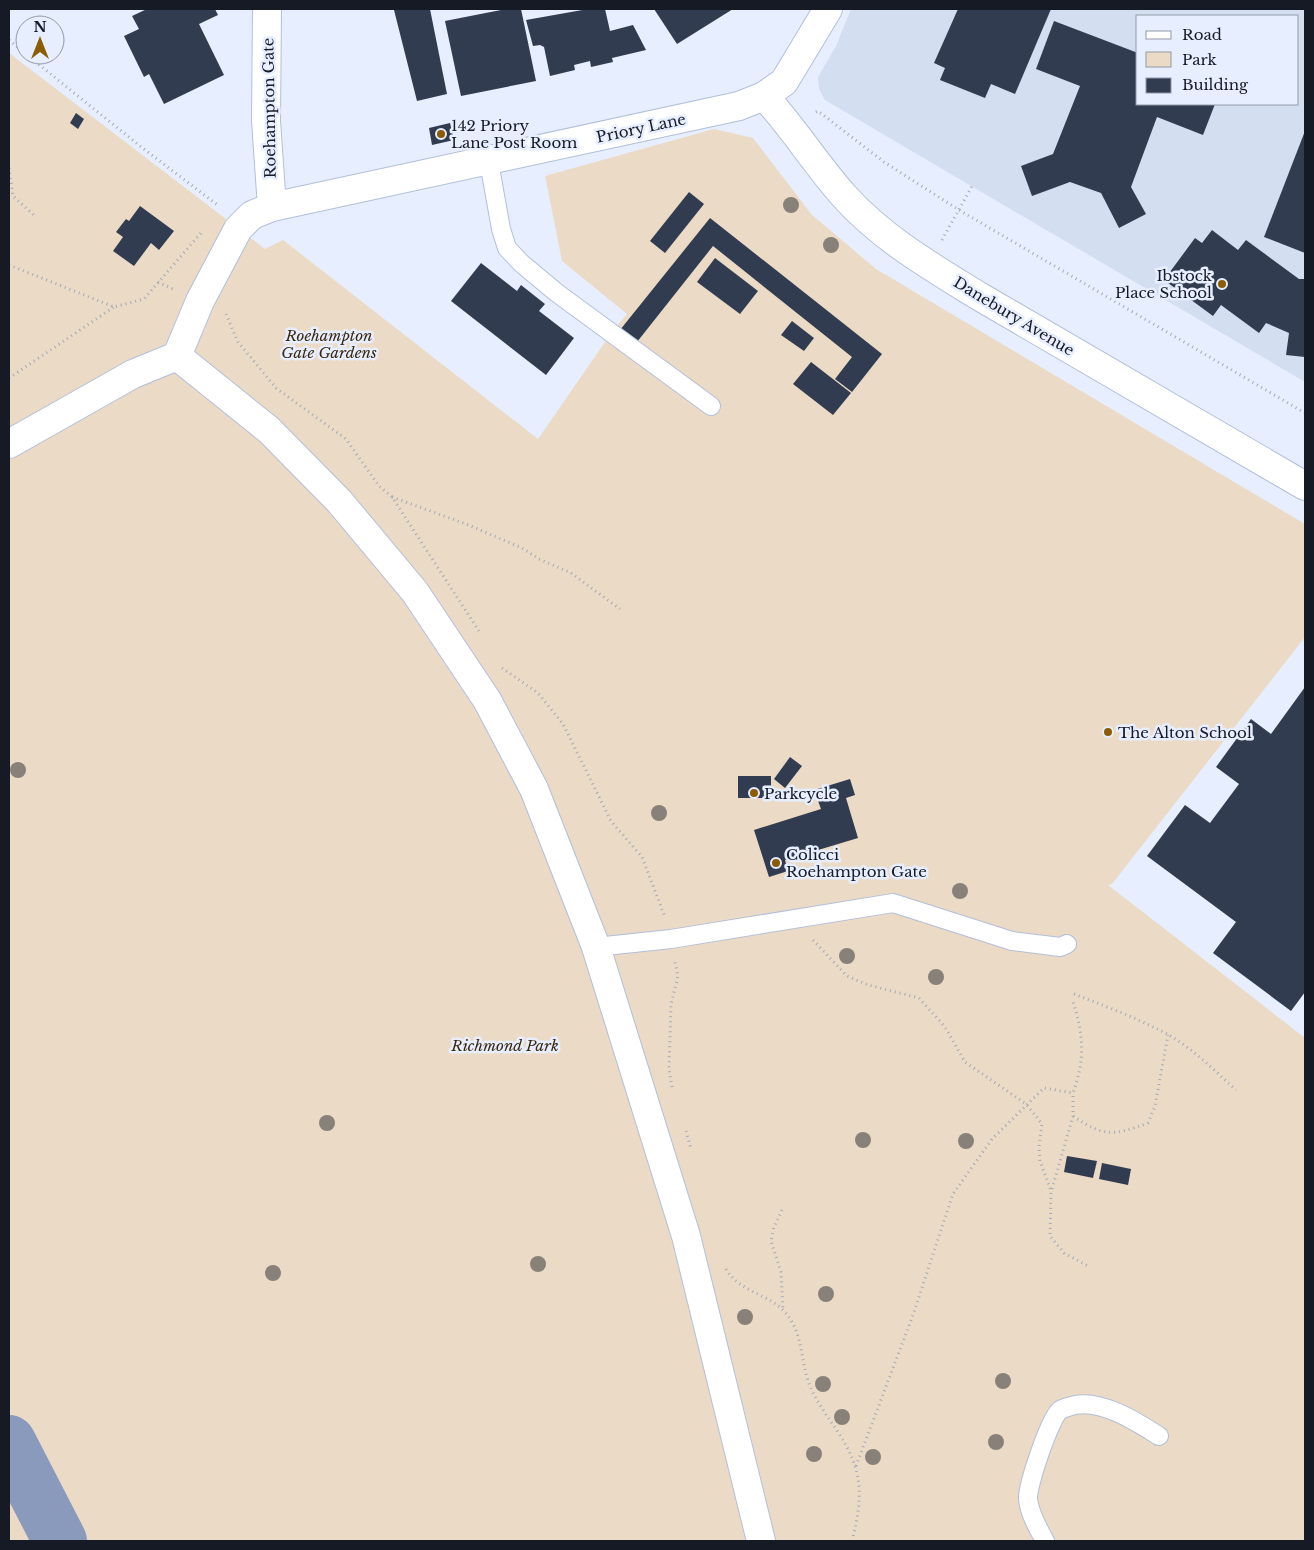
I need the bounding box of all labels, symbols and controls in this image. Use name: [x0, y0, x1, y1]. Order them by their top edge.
north arrow: [15, 15, 65, 65]
legend: [1136, 15, 1299, 105]
text: N: [33, 18, 47, 36]
text: Road: [1182, 25, 1222, 44]
street label: Roehampton Gate: [258, 37, 280, 179]
text: Park: [1182, 50, 1218, 69]
text: Building: [1182, 75, 1249, 94]
street label: Priory Lane: [594, 109, 688, 147]
place label: 142 Priory Lane Post Room: [451, 116, 577, 152]
marker: 142 Priory Lane Post Room: [435, 128, 447, 140]
place label: Ibstock Place School: [1115, 266, 1213, 302]
street label: Danebury Avenue: [950, 272, 1078, 360]
marker: Ibstock Place School: [1216, 278, 1228, 290]
park label: Roehampton Gate Gardens: [281, 326, 377, 362]
place label: The Alton School: [1118, 723, 1252, 742]
marker: The Alton School: [1102, 726, 1114, 738]
place label: Parkcycle: [764, 784, 837, 803]
marker: Parkcycle: [748, 787, 760, 799]
place label: Colicci Roehampton Gate: [786, 845, 927, 881]
marker: Colicci Roehampton Gate: [770, 857, 782, 869]
park label: Richmond Park: [450, 1036, 559, 1055]

